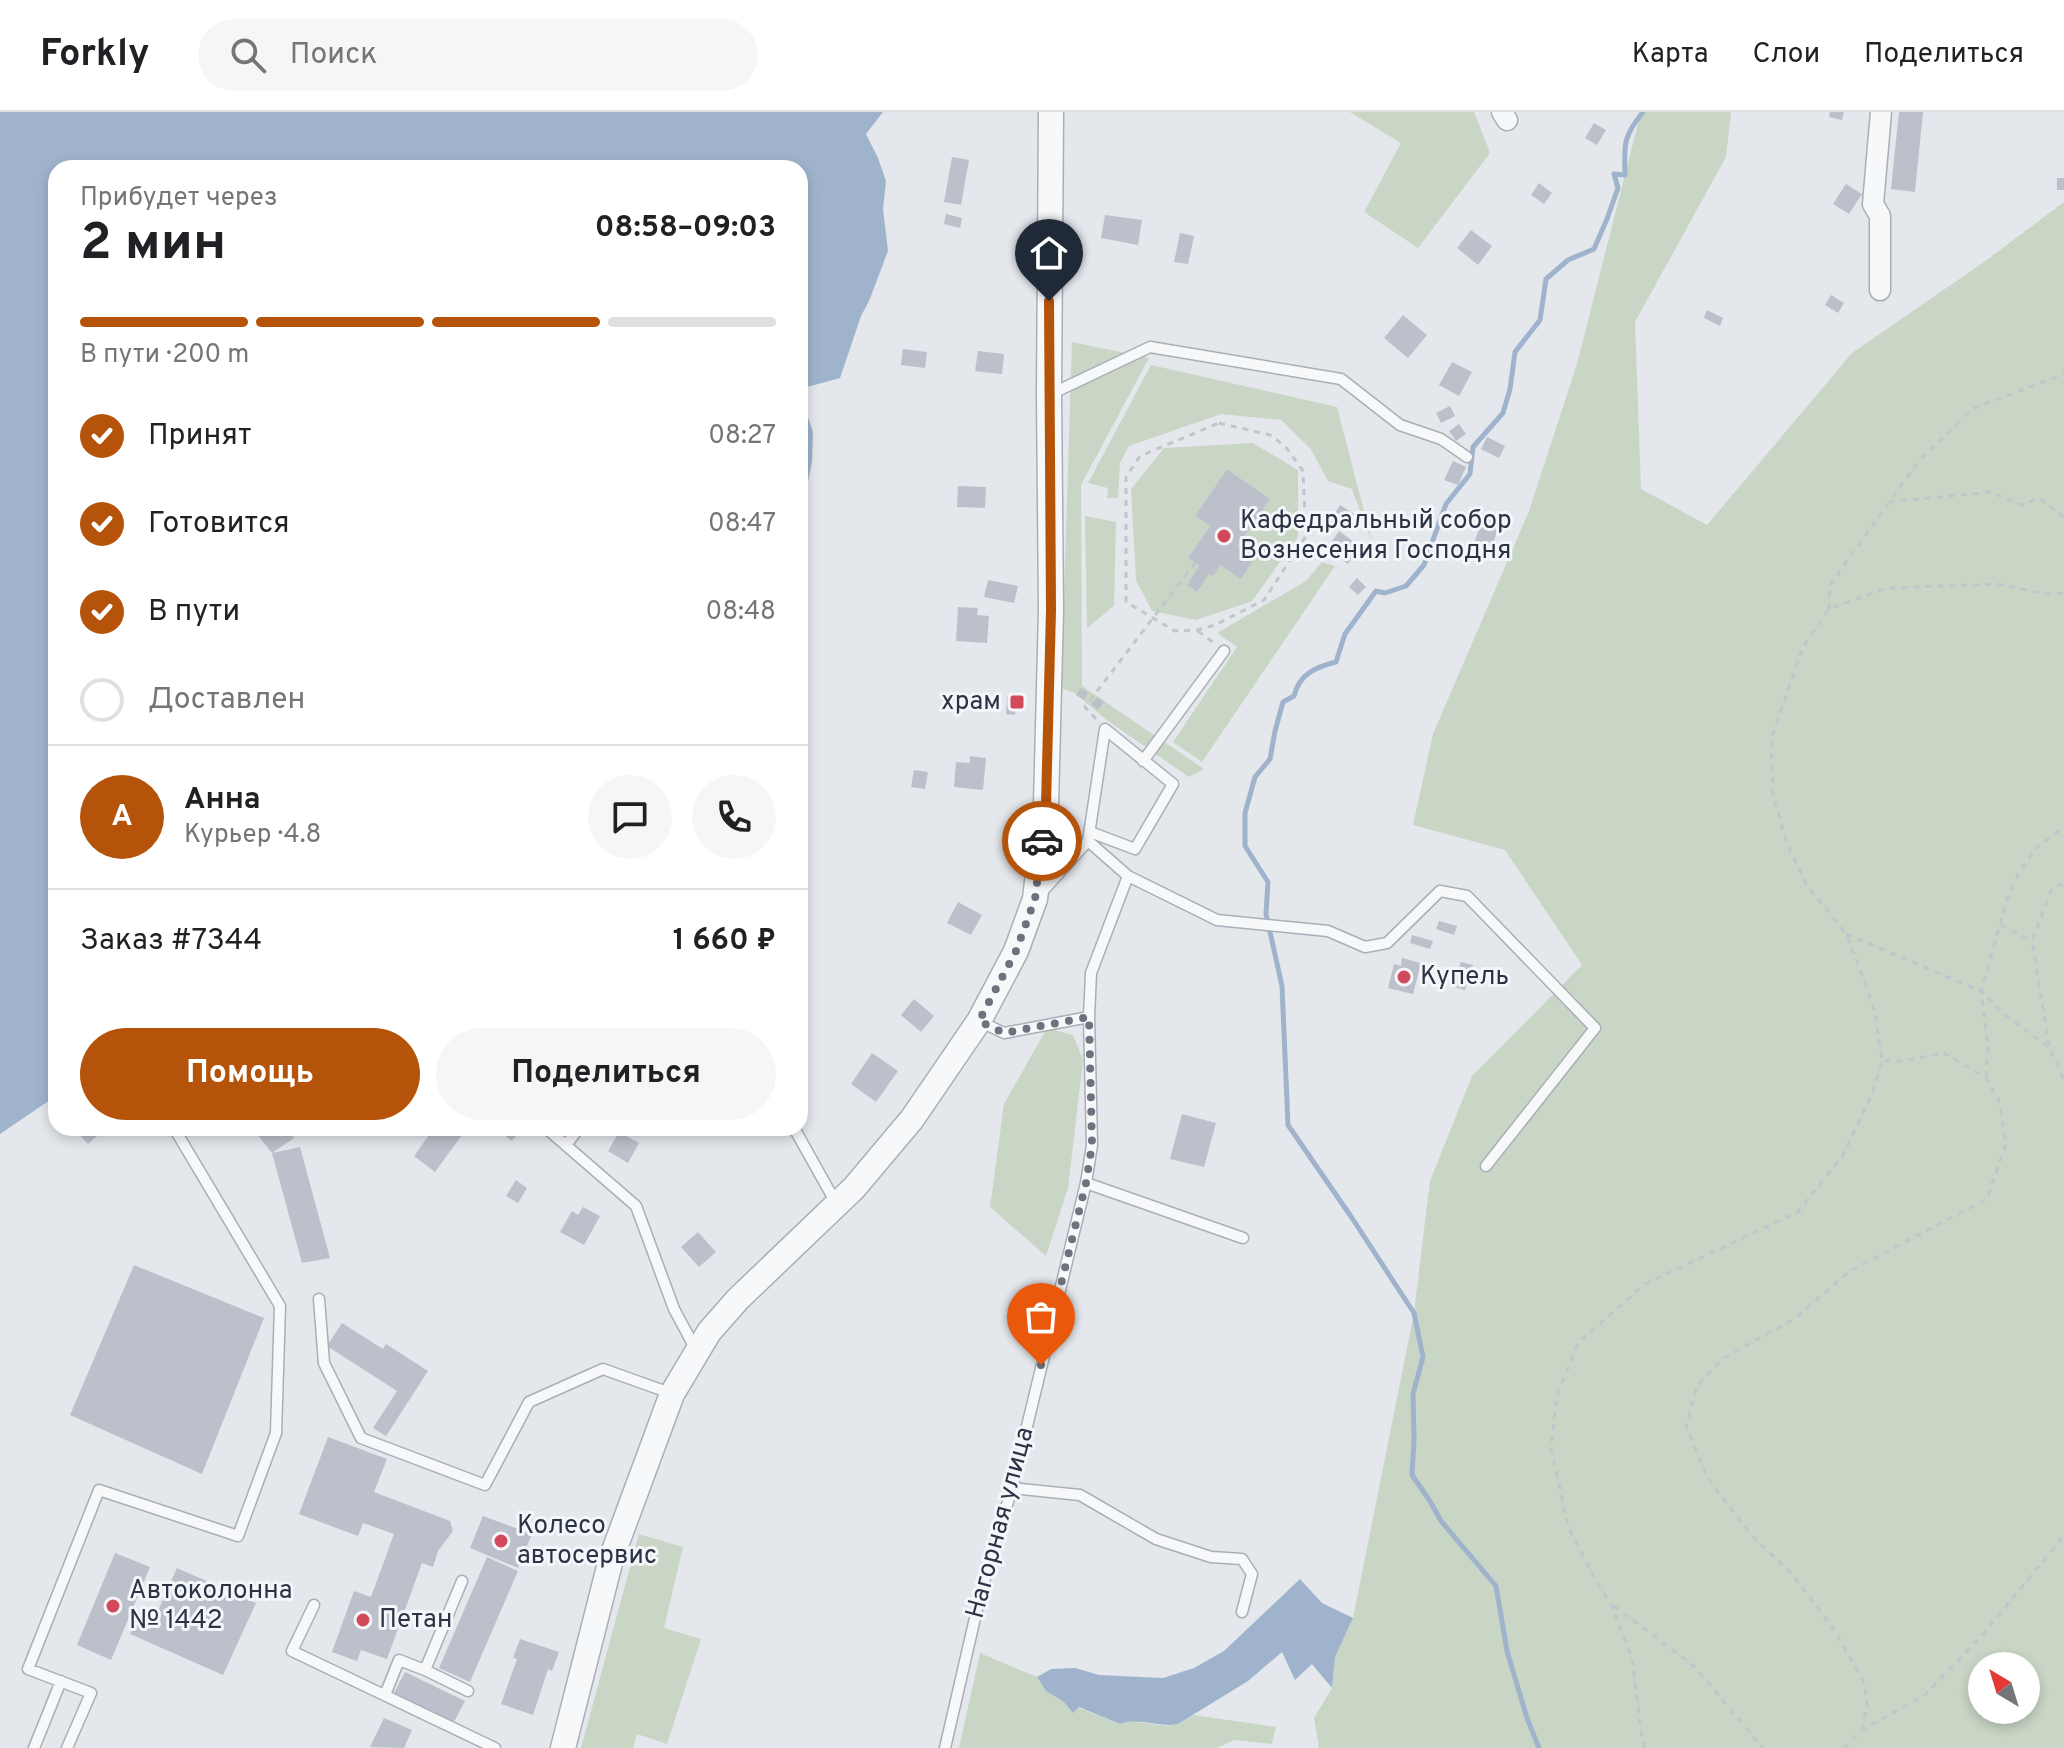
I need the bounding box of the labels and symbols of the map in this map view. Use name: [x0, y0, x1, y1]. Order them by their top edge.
pin: [1015, 219, 1083, 301]
place label: Кафедральный собор Вознесения Господня: [1240, 505, 1512, 568]
marker: Кафедральный собор Вознесения Господня: [1215, 527, 1233, 545]
place label: храм: [941, 686, 1001, 719]
marker: храм: [1008, 693, 1026, 711]
courier: [1002, 801, 1082, 881]
place label: Купель: [1420, 961, 1509, 994]
marker: Купель: [1395, 968, 1413, 986]
pin: [1007, 1283, 1075, 1365]
street label: Нагорная улица: [960, 1424, 1042, 1622]
place label: Колесо автосервис: [517, 1510, 657, 1573]
marker: Колесо автосервис: [492, 1532, 510, 1550]
place label: Автоколонна № 1442: [129, 1575, 292, 1638]
marker: Автоколонна № 1442: [104, 1597, 122, 1615]
place label: Петан: [379, 1604, 452, 1637]
marker: Петан: [354, 1611, 372, 1629]
north arrow: [1968, 1652, 2040, 1724]

